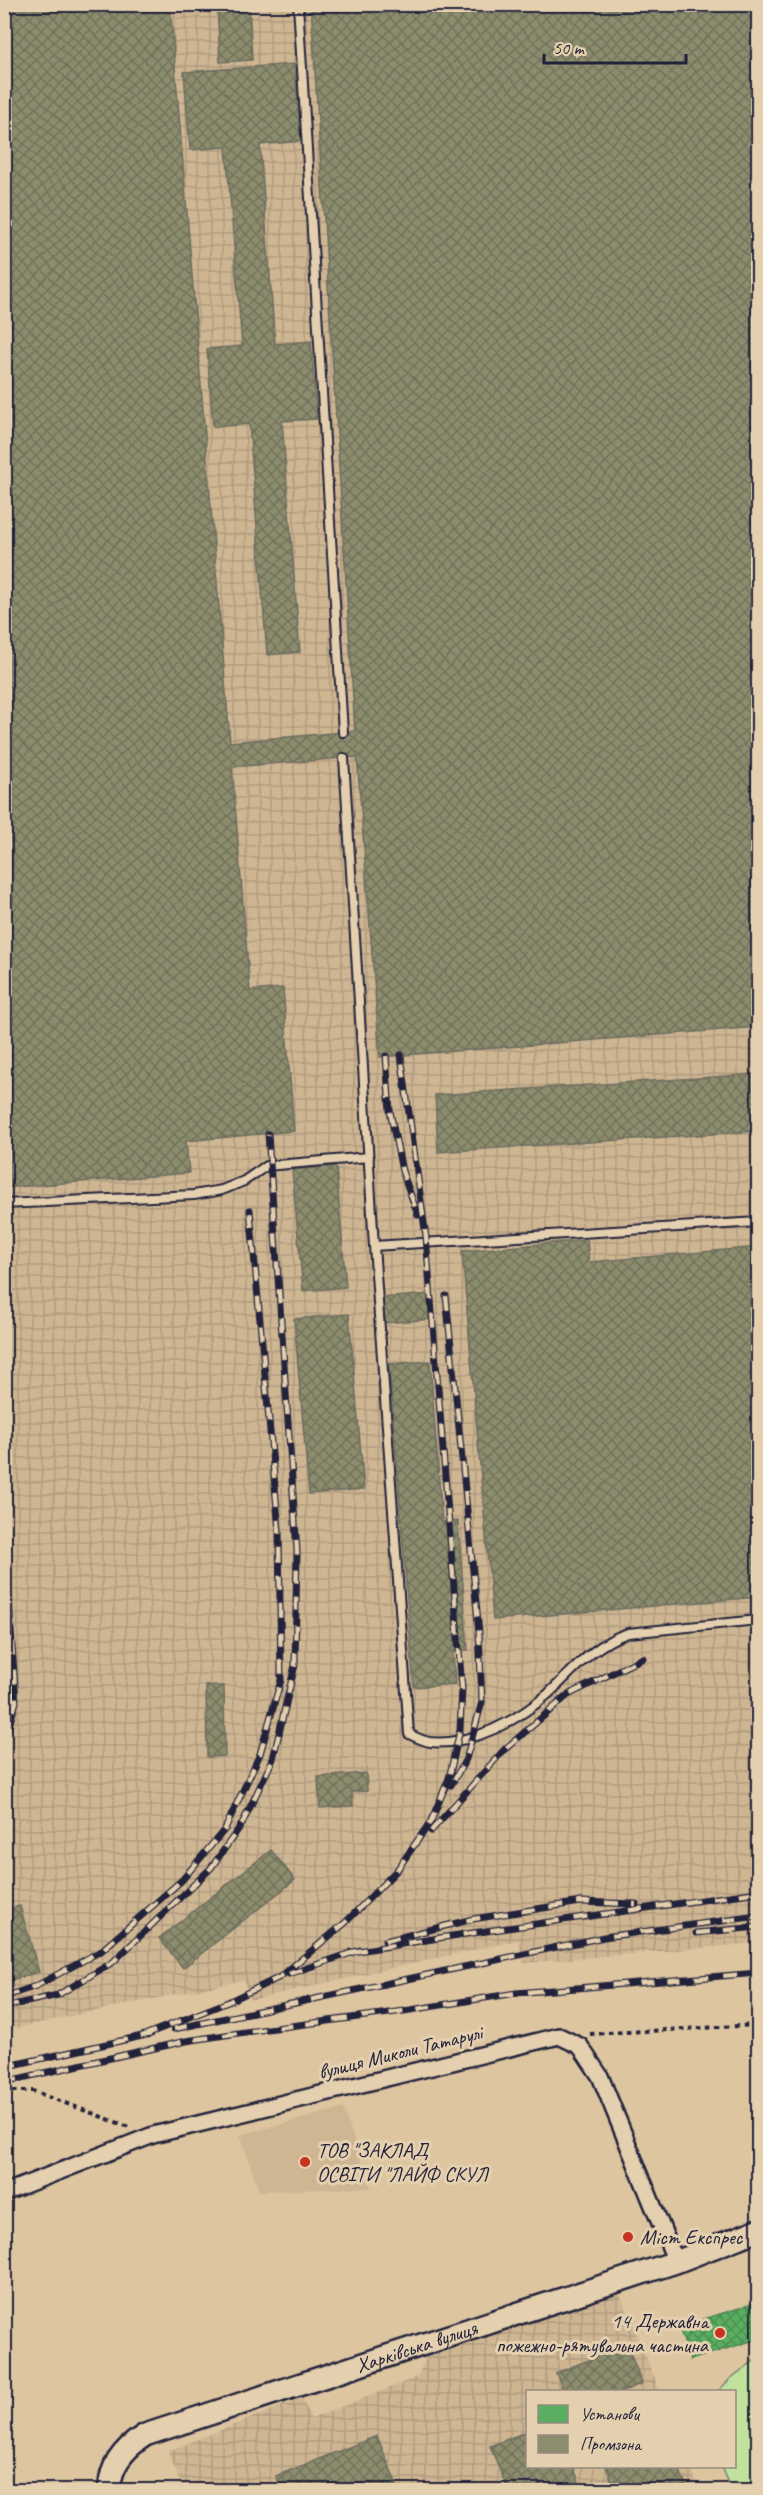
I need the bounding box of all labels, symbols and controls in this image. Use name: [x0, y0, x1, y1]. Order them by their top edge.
scale bar: [544, 27, 686, 65]
text: 50 m: [553, 37, 586, 59]
street label: вулиця Миколи Татарулі: [315, 2018, 488, 2085]
place label: ТОВ "ЗАКЛАД ОСВІТИ "ЛАЙФ СКУЛ: [317, 2137, 490, 2187]
marker: ТОВ "ЗАКЛАД ОСВІТИ "ЛАЙФ СКУЛ: [298, 2155, 312, 2169]
place label: Міст Експрес: [640, 2224, 744, 2250]
marker: Міст Експрес: [621, 2230, 635, 2244]
place label: 14 Державна пожежно-рятувальна частина: [496, 2308, 710, 2358]
street label: Харківська вулиця: [353, 2314, 482, 2378]
marker: 14 Державна пожежно-рятувальна частина: [713, 2326, 727, 2340]
legend: [526, 2390, 736, 2468]
text: Установи: [580, 2403, 640, 2425]
text: Промзона: [580, 2433, 642, 2455]

